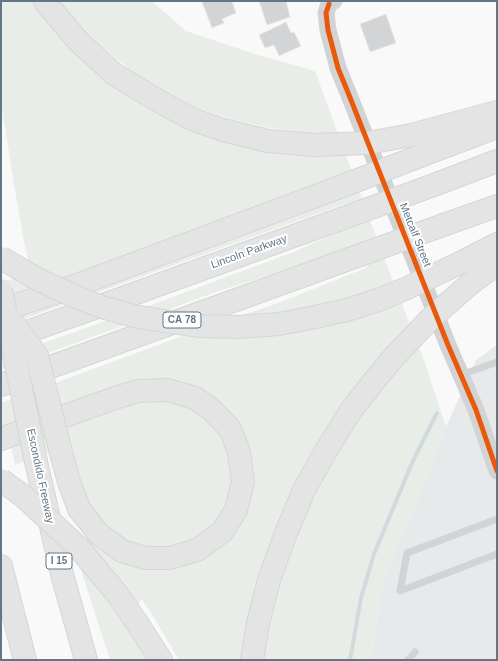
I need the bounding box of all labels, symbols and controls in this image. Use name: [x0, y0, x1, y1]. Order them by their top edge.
street label: Metcalf Street: [396, 201, 434, 269]
street label: Lincoln Parkway: [209, 232, 289, 272]
road number: CA 78: [163, 312, 201, 328]
street label: Escondido Freeway: [24, 427, 56, 525]
road number: I 15: [46, 553, 72, 569]

